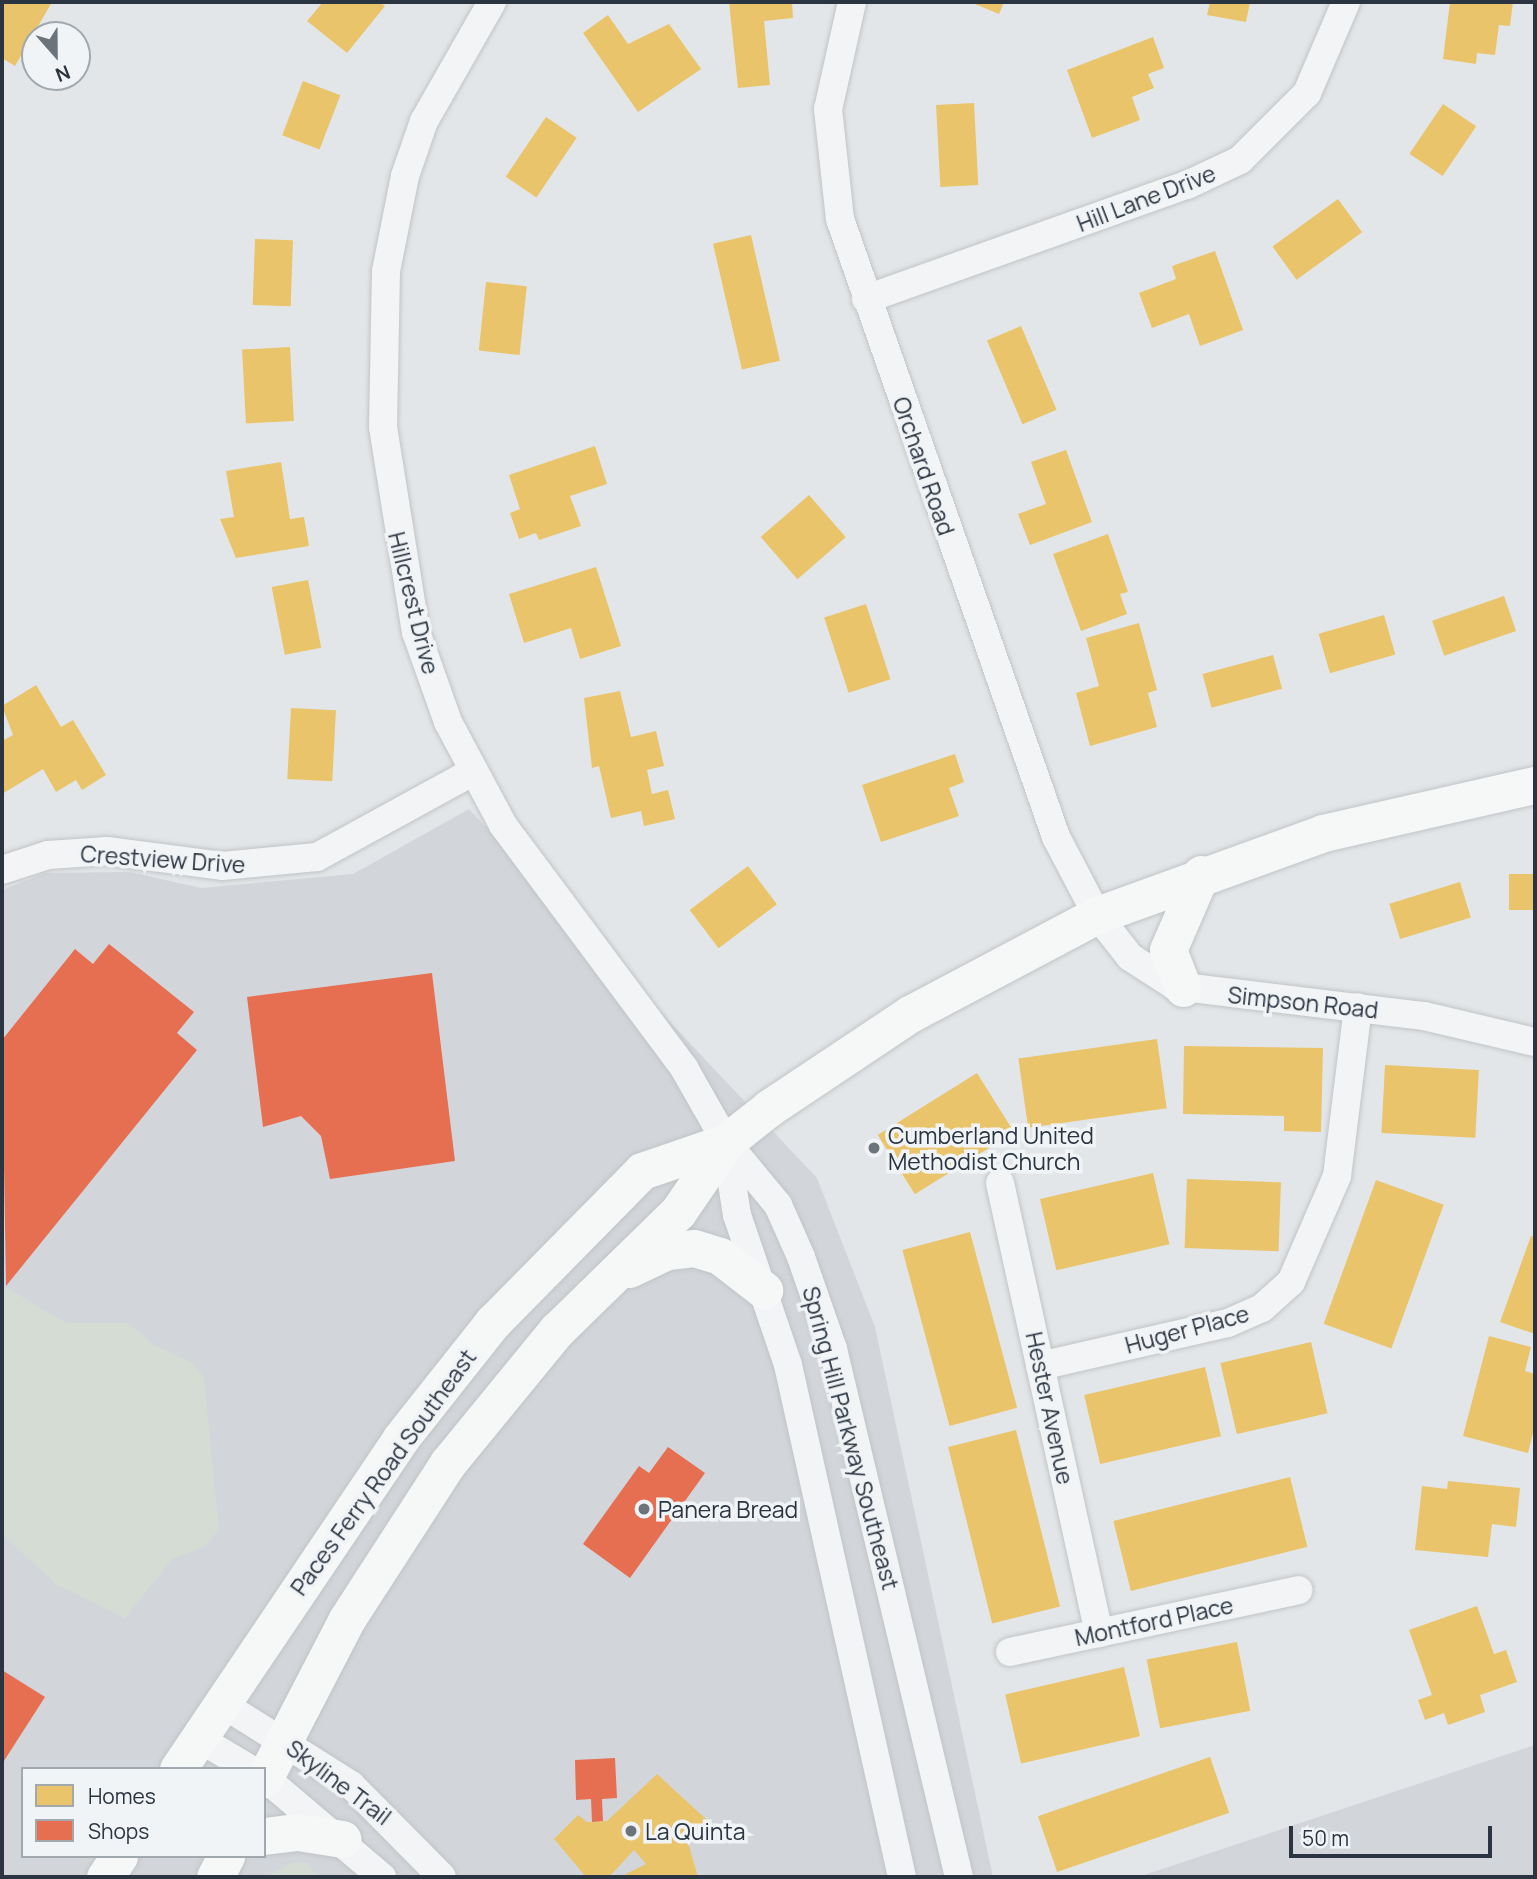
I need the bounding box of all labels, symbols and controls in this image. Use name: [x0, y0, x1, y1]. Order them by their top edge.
north arrow: [21, 21, 91, 91]
text: N: [52, 59, 74, 88]
street label: Hill Lane Drive: [1073, 159, 1219, 237]
street label: Orchard Road: [887, 393, 961, 539]
street label: Hillcrest Drive: [383, 529, 445, 677]
street label: Crestview Drive: [80, 839, 246, 879]
street label: Simpson Road: [1226, 980, 1380, 1024]
place label: Cumberland United Methodist Church: [888, 1121, 1094, 1175]
marker: Cumberland United Methodist Church: [866, 1140, 882, 1156]
street label: Spring Hill Parkway Southeast: [797, 1283, 905, 1593]
street label: Huger Place: [1122, 1299, 1252, 1359]
street label: Hester Avenue: [1020, 1329, 1080, 1487]
street label: Paces Ferry Road Southeast: [284, 1344, 482, 1600]
place label: Panera Bread: [658, 1495, 798, 1523]
marker: Panera Bread: [636, 1501, 652, 1517]
street label: Montford Place: [1072, 1591, 1236, 1651]
street label: Skyline Trail: [281, 1734, 397, 1830]
legend: [21, 1767, 266, 1858]
text: Homes: [88, 1782, 156, 1810]
scale bar: [1292, 1812, 1495, 1856]
text: Shops: [88, 1817, 149, 1845]
place label: La Quinta: [645, 1817, 745, 1845]
marker: La Quinta: [623, 1823, 639, 1839]
text: 50 m: [1302, 1824, 1349, 1852]

